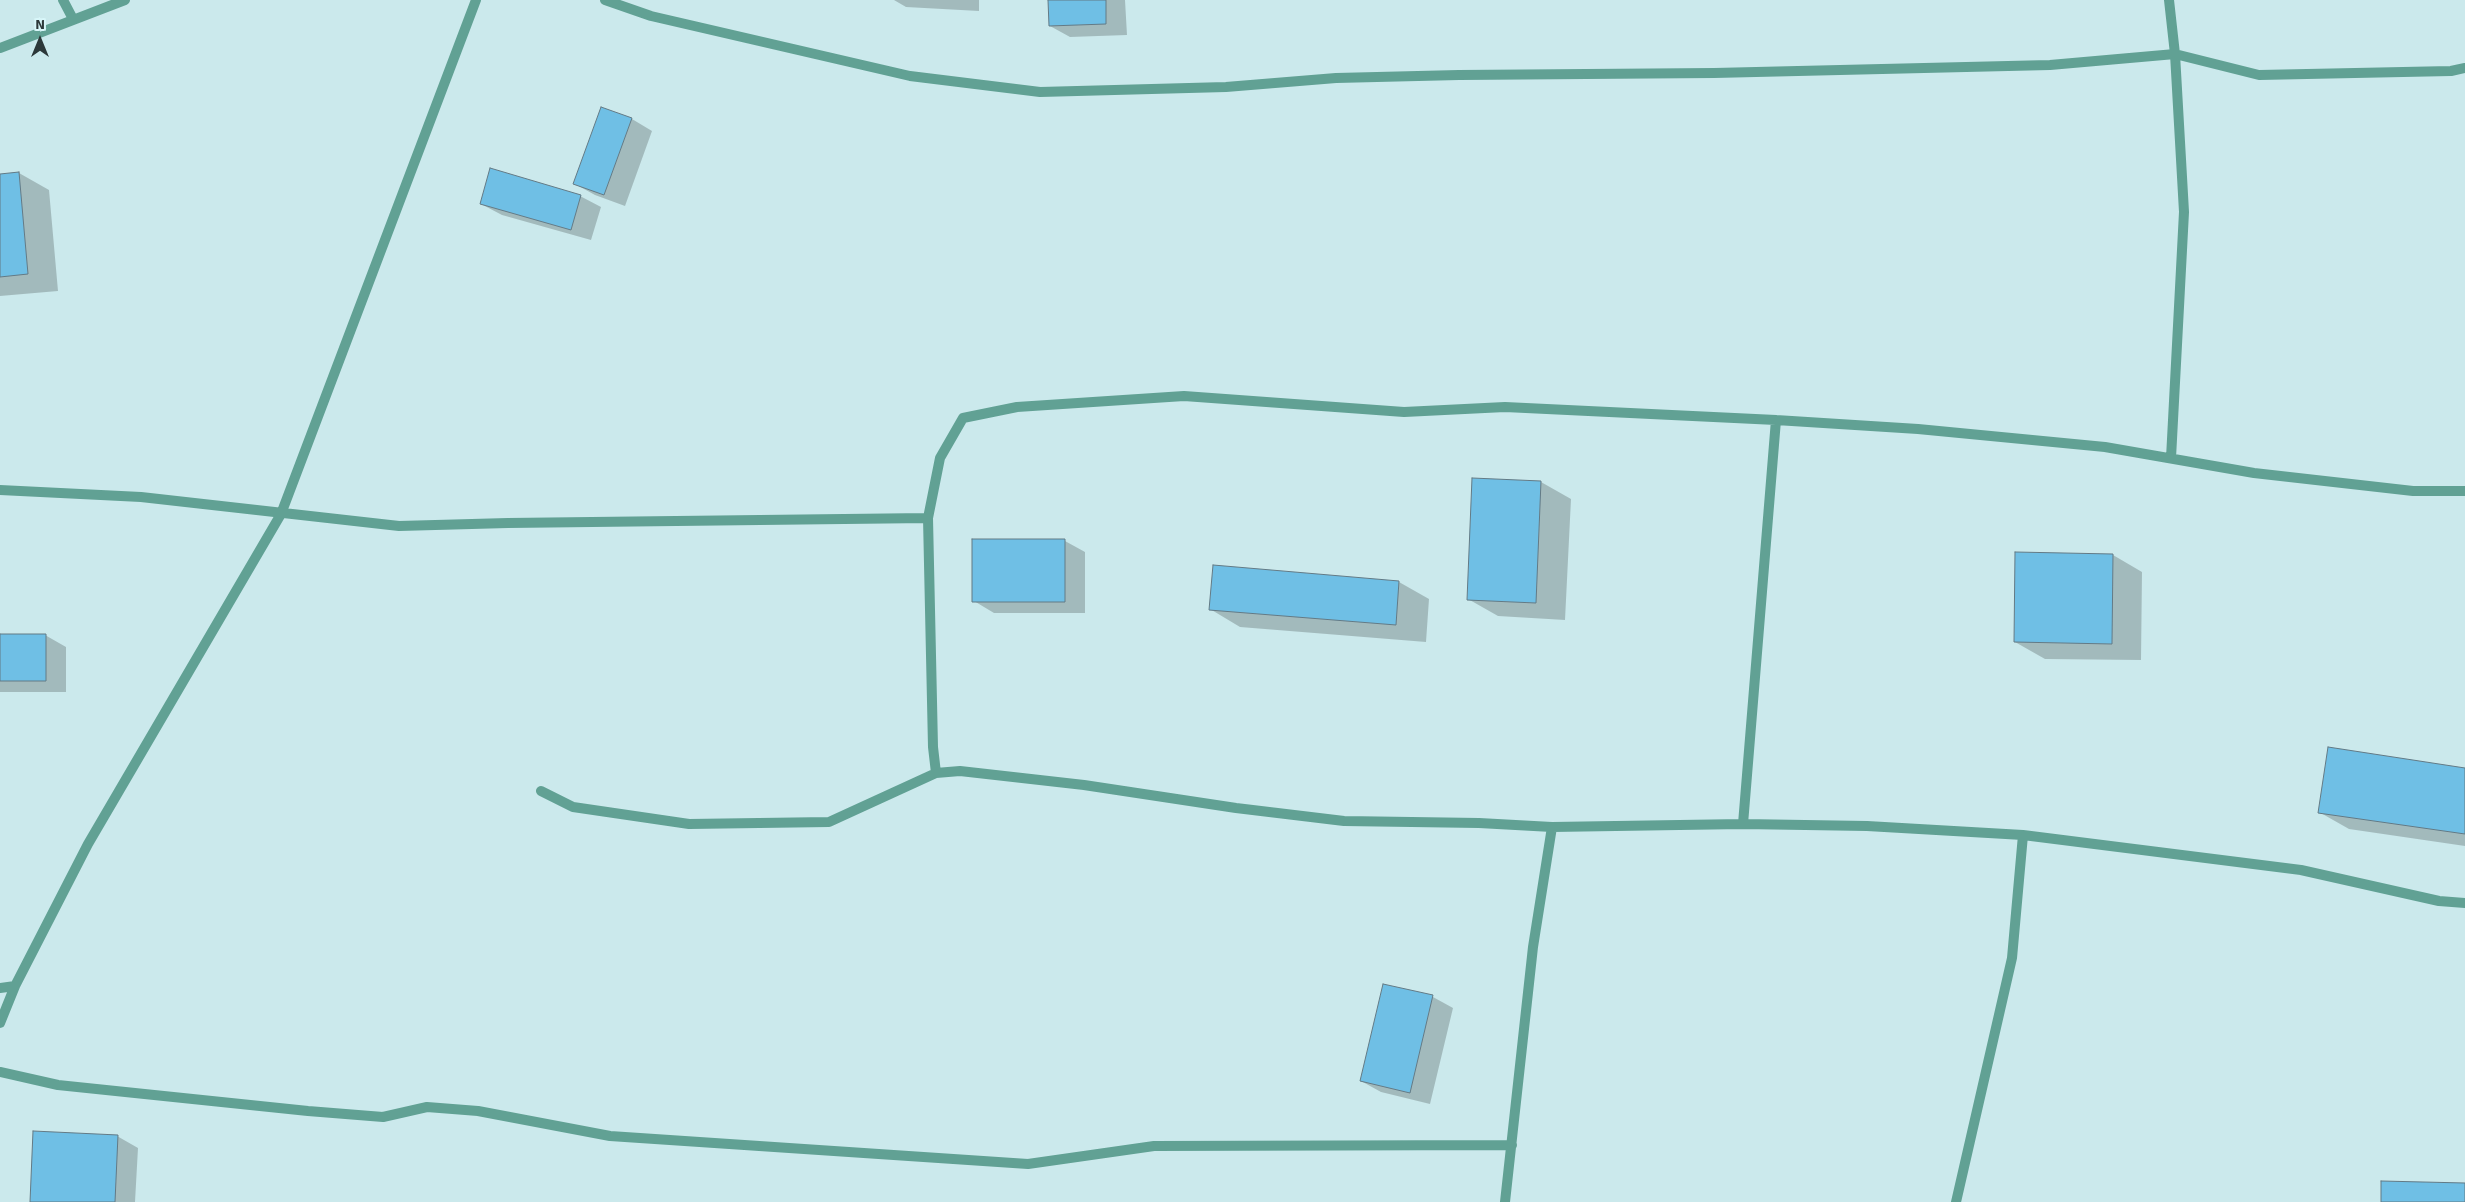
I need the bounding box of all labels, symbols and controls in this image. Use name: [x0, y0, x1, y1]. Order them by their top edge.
north arrow: [15, 15, 65, 65]
text: N: [35, 16, 45, 33]

